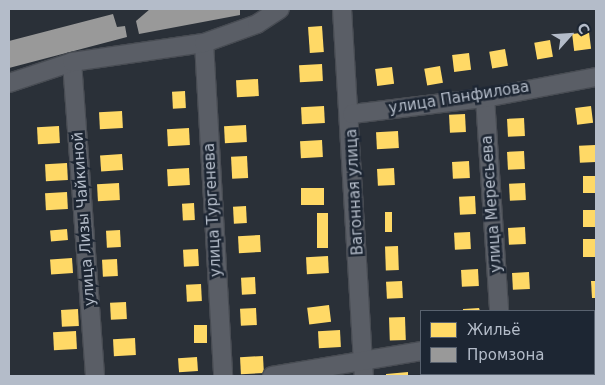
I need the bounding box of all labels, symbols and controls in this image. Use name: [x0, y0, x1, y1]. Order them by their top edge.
north arrow: [545, 10, 595, 60]
text: С: [574, 20, 593, 37]
street label: улица Панфилова: [387, 78, 531, 118]
street label: Вагонная улица: [343, 128, 367, 256]
street label: улица Лизы Чайкиной: [69, 131, 99, 307]
street label: улица Мересьева: [478, 135, 506, 273]
street label: улица Тургенева: [201, 143, 225, 277]
legend: [420, 310, 595, 375]
text: Жильё: [467, 321, 521, 339]
text: Промзона: [467, 346, 544, 364]

